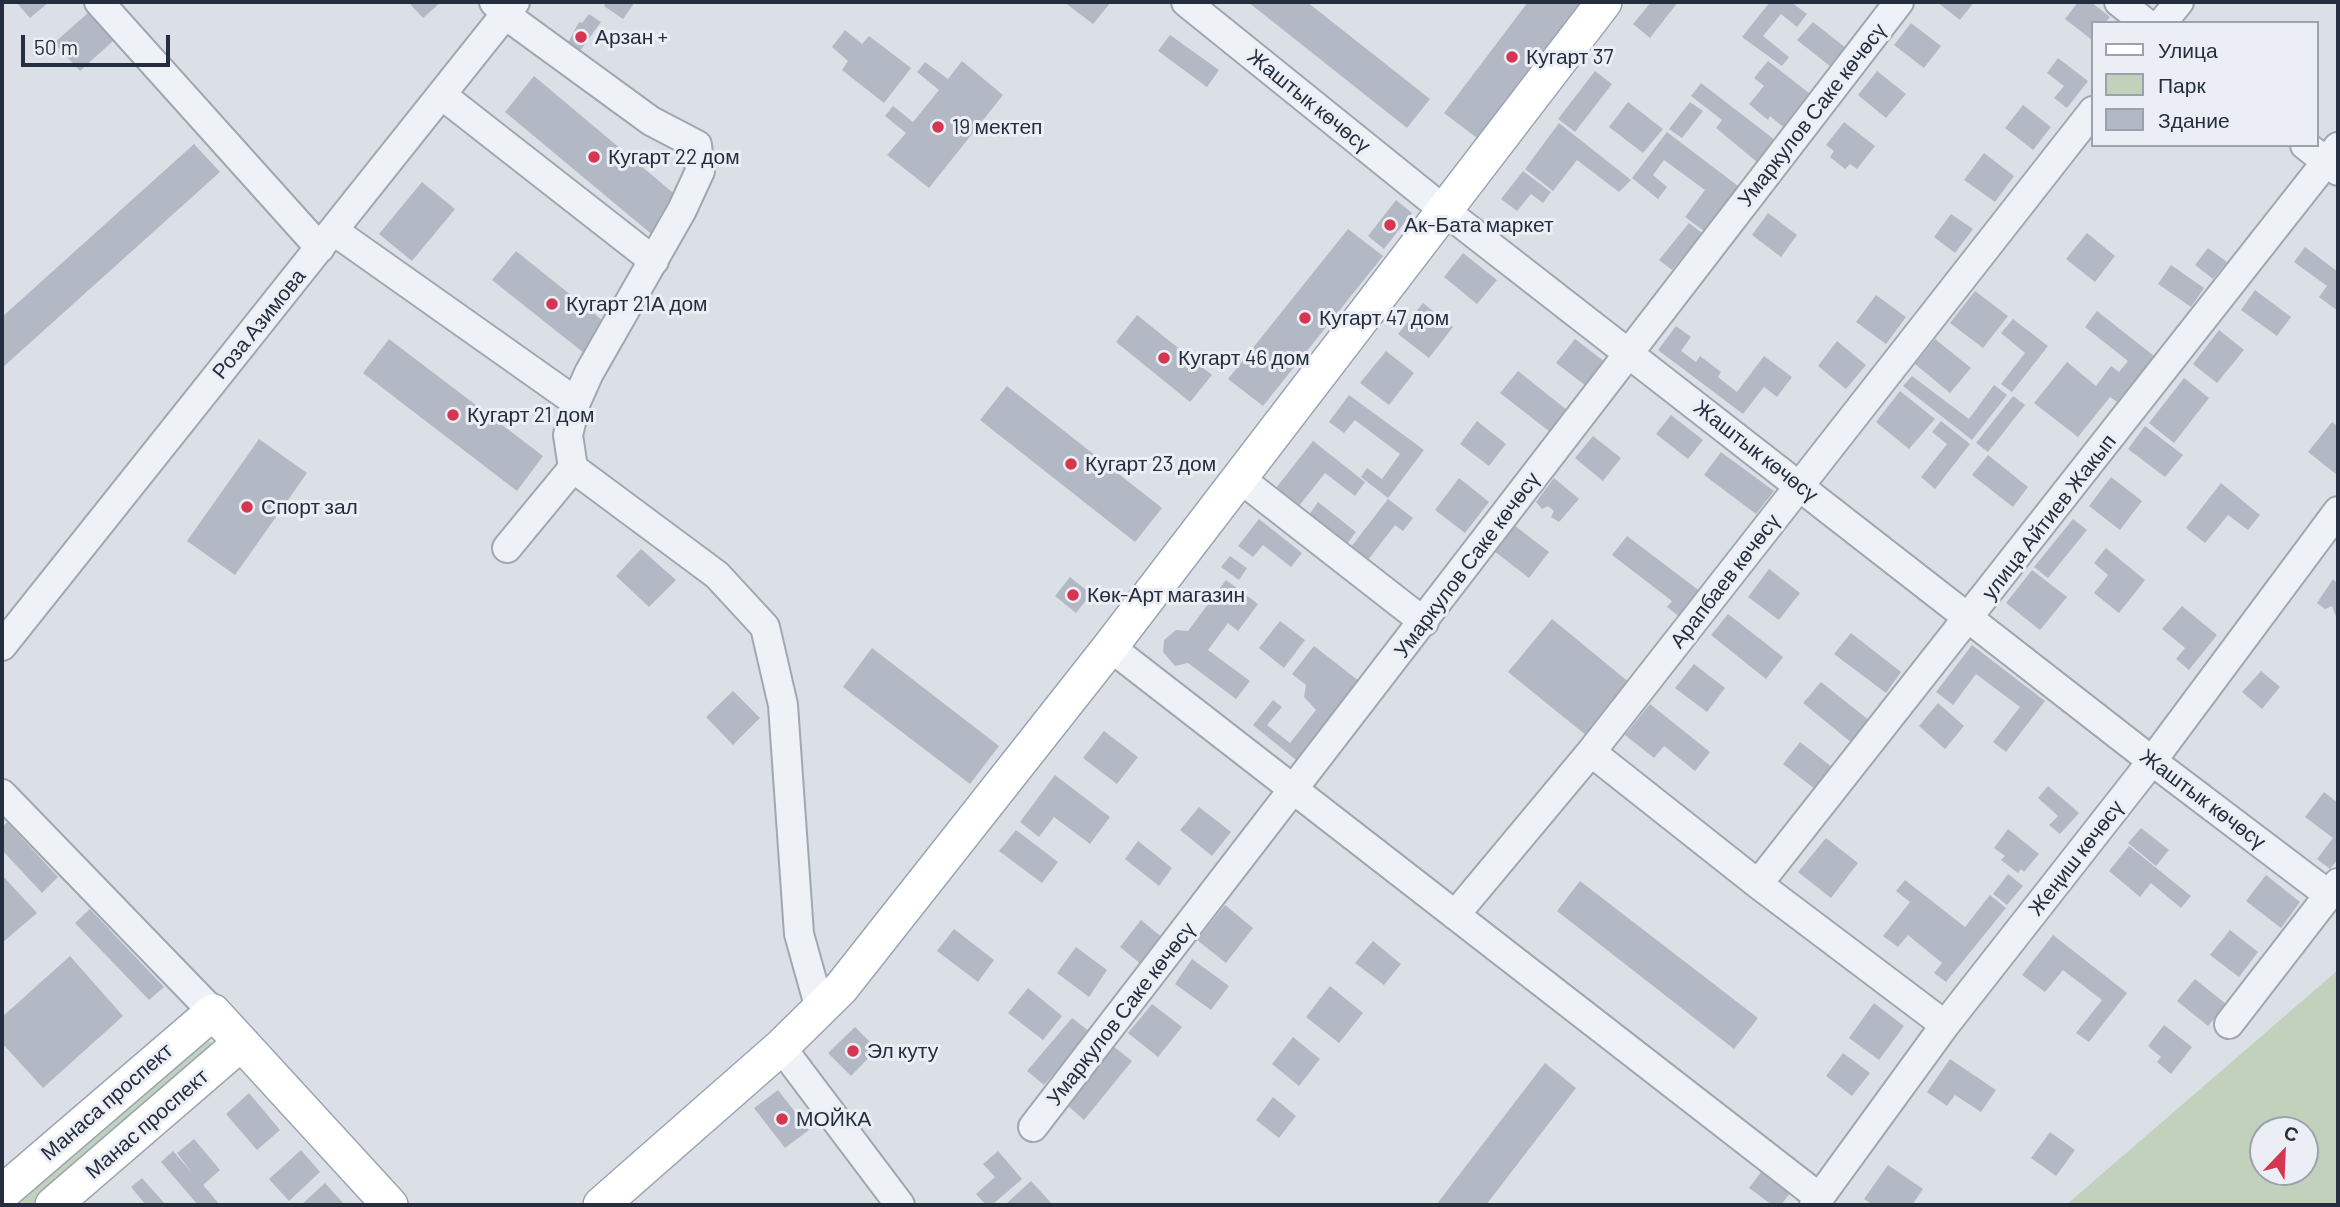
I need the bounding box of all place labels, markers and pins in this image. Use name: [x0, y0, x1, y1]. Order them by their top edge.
place label: Арзан +: [595, 24, 668, 50]
marker: Арзан +: [573, 29, 589, 45]
place label: Кугарт 37: [1526, 44, 1613, 70]
marker: Кугарт 37: [1504, 49, 1520, 65]
place label: 19 мектеп: [952, 114, 1042, 140]
marker: 19 мектеп: [930, 119, 946, 135]
place label: Кугарт 22 дом: [608, 144, 740, 170]
marker: Кугарт 22 дом: [586, 149, 602, 165]
place label: Ак-Бата маркет: [1404, 212, 1554, 238]
marker: Ак-Бата маркет: [1382, 217, 1398, 233]
place label: Кугарт 21А дом: [566, 291, 708, 317]
marker: Кугарт 21А дом: [544, 296, 560, 312]
place label: Кугарт 47 дом: [1319, 305, 1449, 331]
marker: Кугарт 47 дом: [1297, 310, 1313, 326]
place label: Кугарт 46 дом: [1178, 345, 1310, 371]
marker: Кугарт 46 дом: [1156, 350, 1172, 366]
place label: Кугарт 21 дом: [467, 402, 595, 428]
marker: Кугарт 21 дом: [445, 407, 461, 423]
place label: Кугарт 23 дом: [1085, 451, 1216, 477]
marker: Кугарт 23 дом: [1063, 456, 1079, 472]
place label: Спорт зал: [261, 494, 358, 520]
marker: Спорт зал: [239, 499, 255, 515]
place label: Көк-Арт магазин: [1087, 582, 1245, 608]
marker: Көк-Арт магазин: [1065, 587, 1081, 603]
place label: Эл куту: [867, 1038, 938, 1064]
marker: Эл куту: [845, 1043, 861, 1059]
place label: МОЙКА: [796, 1106, 871, 1132]
marker: МОЙКА: [774, 1111, 790, 1127]

